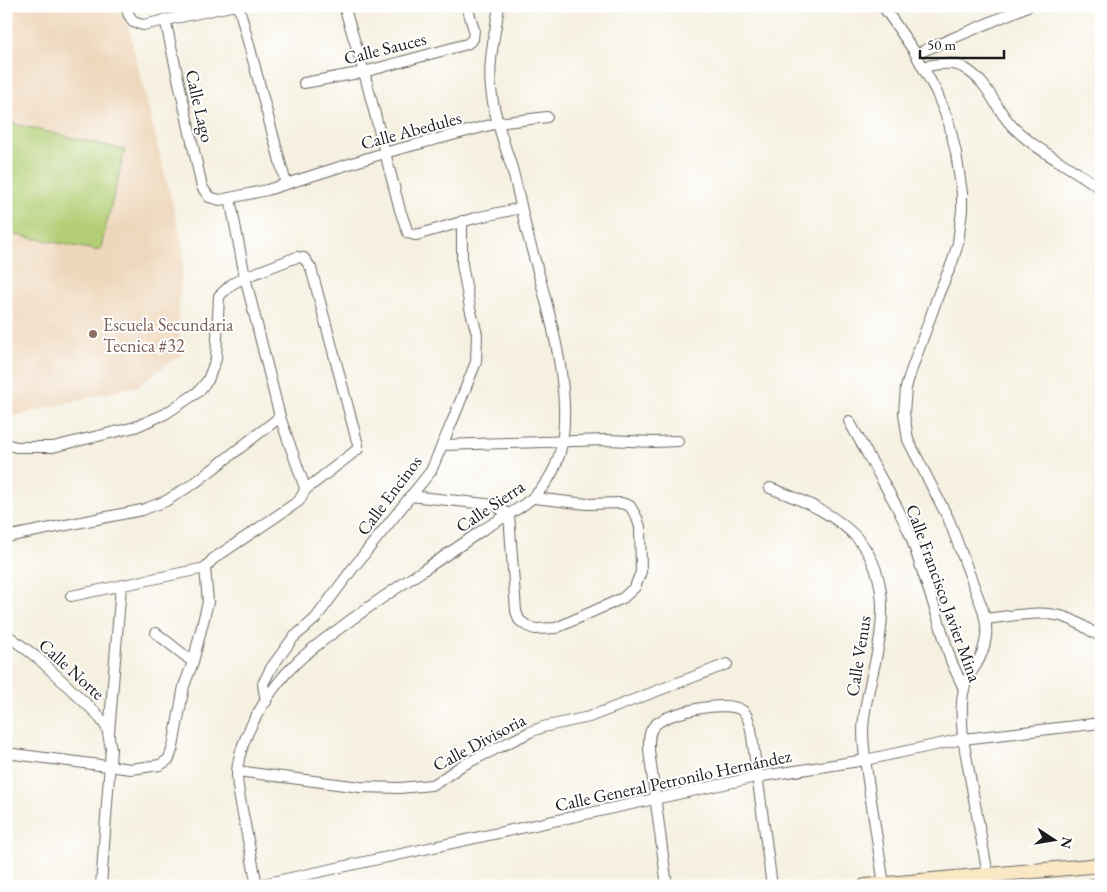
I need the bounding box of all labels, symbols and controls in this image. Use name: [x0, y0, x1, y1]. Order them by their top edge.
street label: Calle Sauces: [341, 27, 429, 69]
scale bar: [920, 28, 1003, 60]
text: 50 m: [927, 35, 956, 54]
street label: Calle Lago: [181, 68, 220, 145]
street label: Calle Abedules: [358, 105, 464, 155]
place label: Escuela Secundaria Tecnica #32: [103, 313, 234, 357]
marker: Escuela Secundaria Tecnica #32: [87, 328, 99, 340]
street label: Calle Encinos: [351, 450, 427, 540]
street label: Calle Sierra: [451, 474, 530, 537]
street label: Calle Francisco Javier Mina: [901, 501, 987, 686]
street label: Calle Venus: [840, 614, 876, 698]
street label: Calle Norte: [34, 633, 110, 705]
street label: Calle Divisoria: [429, 708, 530, 776]
street label: Calle General Petronilo Hernández: [553, 744, 794, 816]
north arrow: [1030, 814, 1080, 864]
text: N: [1057, 835, 1077, 851]

